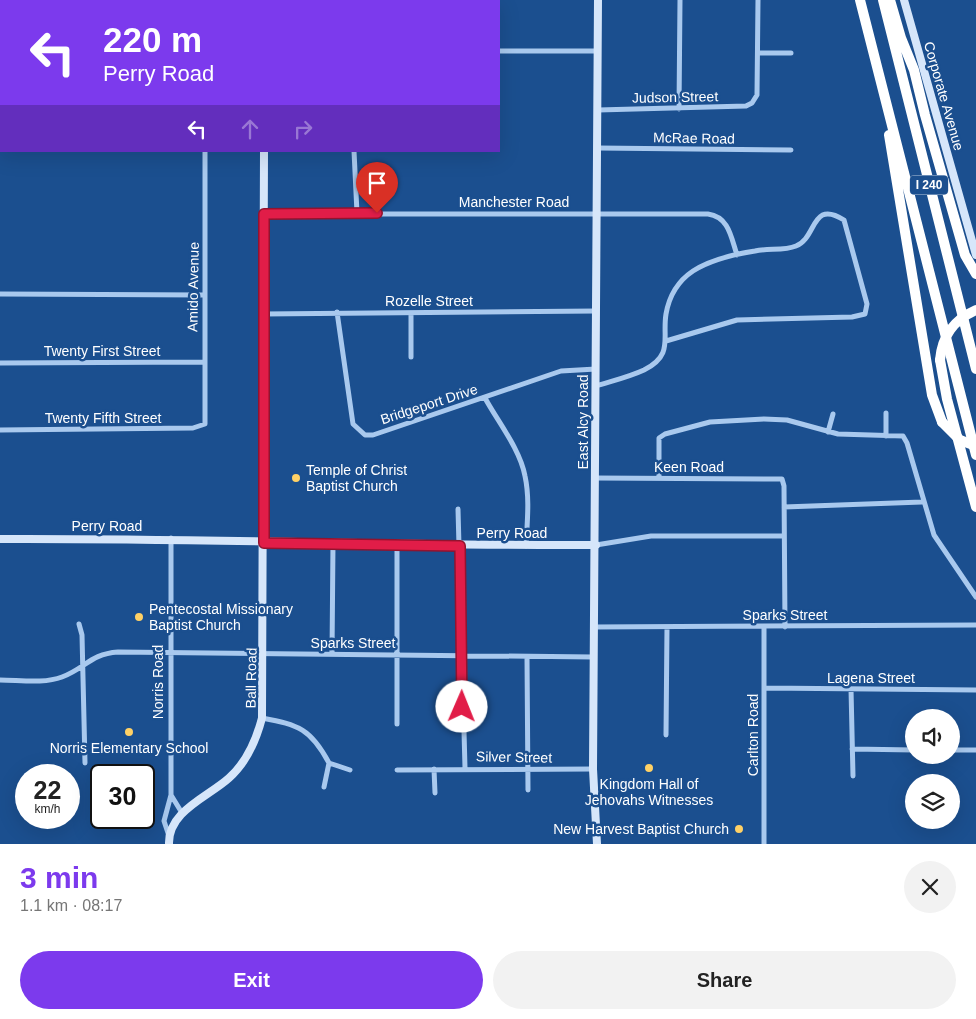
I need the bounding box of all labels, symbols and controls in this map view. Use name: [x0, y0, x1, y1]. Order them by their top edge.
icon: left: [20, 20, 85, 85]
text: 220 m: [103, 20, 202, 59]
street label: Corporate Avenue: [921, 40, 967, 153]
text: Perry Road: [103, 61, 214, 86]
street label: Judson Street: [632, 88, 718, 106]
icon: left: [183, 115, 211, 143]
icon: ahead: [236, 115, 264, 143]
icon: right: [289, 115, 317, 143]
street label: McRae Road: [653, 129, 735, 147]
pin: [356, 162, 398, 213]
icon: arrive: [363, 169, 391, 197]
road number: I 240: [910, 176, 948, 194]
street label: Manchester Road: [459, 194, 569, 210]
street label: Amido Avenue: [184, 242, 202, 332]
street label: Rozelle Street: [385, 293, 473, 309]
street label: Twenty First Street: [44, 343, 160, 359]
street label: East Alcy Road: [575, 375, 591, 469]
street label: Bridgeport Drive: [378, 381, 480, 427]
street label: Twenty Fifth Street: [45, 410, 161, 426]
street label: Keen Road: [654, 459, 724, 475]
place label: Temple of Christ Baptist Church: [306, 462, 407, 494]
marker: Temple of Christ Baptist Church: [290, 472, 302, 484]
street label: Perry Road: [72, 518, 142, 534]
street label: Perry Road: [477, 525, 547, 541]
place label: Pentecostal Missionary Baptist Church: [149, 601, 293, 633]
street label: Sparks Street: [743, 607, 828, 623]
marker: Pentecostal Missionary Baptist Church: [133, 611, 145, 623]
street label: Sparks Street: [311, 635, 396, 651]
street label: Norris Road: [150, 645, 166, 719]
street label: Ball Road: [242, 648, 260, 708]
street label: Lagena Street: [827, 670, 915, 686]
position arrow: [435, 680, 487, 732]
street label: Carlton Road: [745, 694, 761, 776]
map controls: [905, 709, 960, 829]
button: sound: [905, 709, 960, 764]
marker: Norris Elementary School: [123, 726, 135, 738]
place label: Norris Elementary School: [50, 740, 208, 756]
street label: Silver Street: [476, 748, 552, 766]
marker: Kingdom Hall of Jehovahs Witnesses: [643, 762, 655, 774]
speed limit sign: 30: [90, 764, 155, 829]
button: layers: [905, 774, 960, 829]
text: 22: [34, 776, 61, 804]
place label: Kingdom Hall of Jehovahs Witnesses: [585, 776, 713, 808]
text: km/h: [34, 802, 61, 816]
place label: New Harvest Baptist Church: [553, 821, 729, 837]
marker: New Harvest Baptist Church: [733, 823, 745, 835]
text: 3 min: [20, 861, 98, 894]
button: close: [904, 861, 956, 913]
text: 1.1 km · 08:17: [20, 897, 122, 914]
button: Exit: [20, 951, 483, 1009]
button: Share: [493, 951, 956, 1009]

